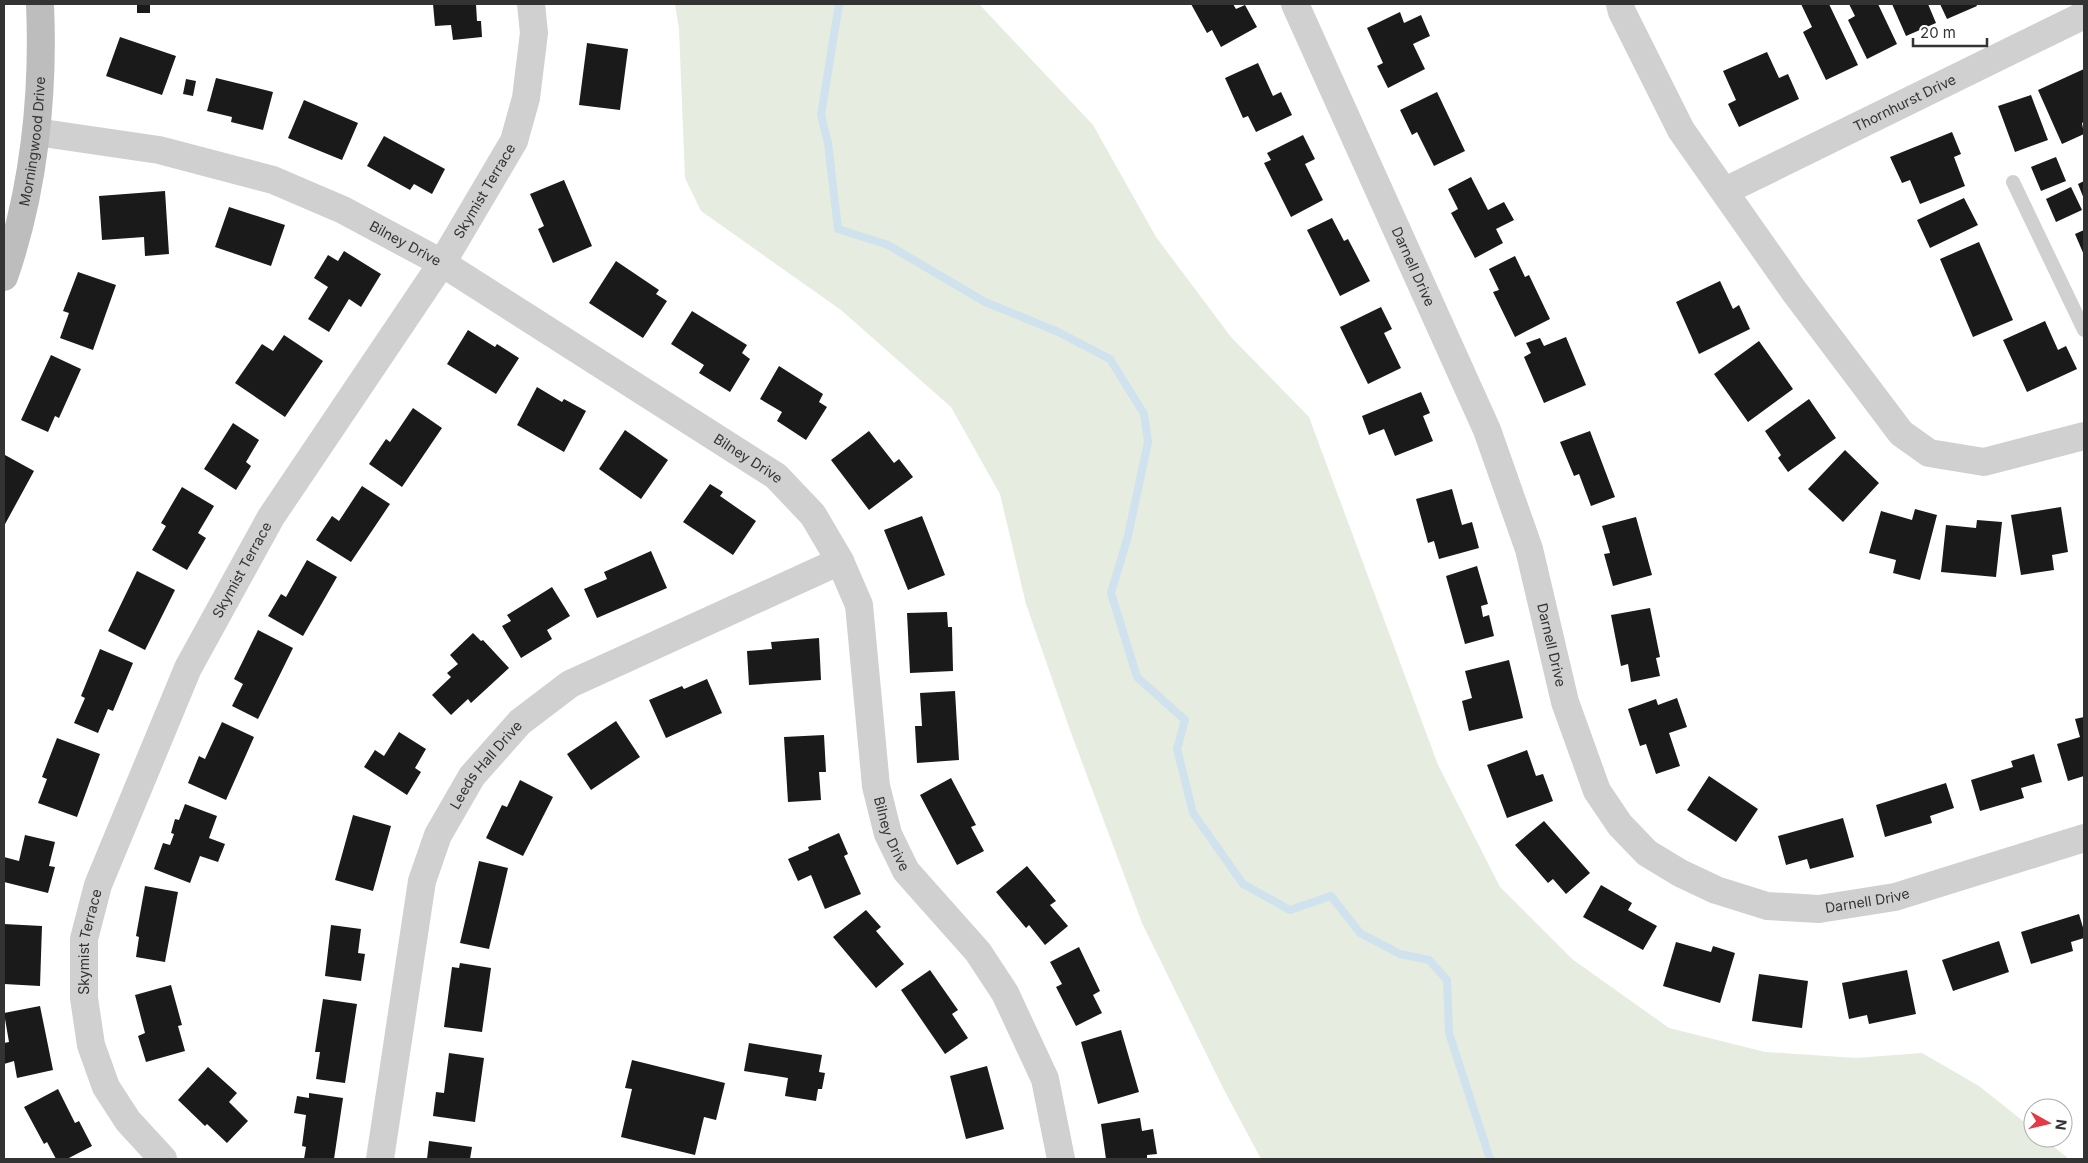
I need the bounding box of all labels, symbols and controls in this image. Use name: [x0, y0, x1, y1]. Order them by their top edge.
scale bar: [1913, 15, 1987, 47]
text: 20 m: [1920, 23, 1956, 42]
street label: Thornhurst Drive: [1850, 70, 1958, 135]
street label: Morningwood Drive: [15, 76, 48, 208]
street label: Skymist Terrace: [449, 140, 519, 241]
street label: Bilney Drive: [367, 217, 444, 269]
street label: Darnell Drive: [1388, 224, 1439, 309]
street label: Bilney Drive: [711, 430, 787, 486]
street label: Skymist Terrace: [208, 519, 275, 621]
street label: Darnell Drive: [1534, 601, 1570, 688]
street label: Leeds Hall Drive: [446, 717, 525, 812]
street label: Bilney Drive: [871, 795, 914, 874]
street label: Darnell Drive: [1824, 884, 1911, 916]
street label: Skymist Terrace: [75, 887, 105, 995]
north arrow: [2023, 1098, 2073, 1148]
text: N: [2052, 1118, 2071, 1131]

